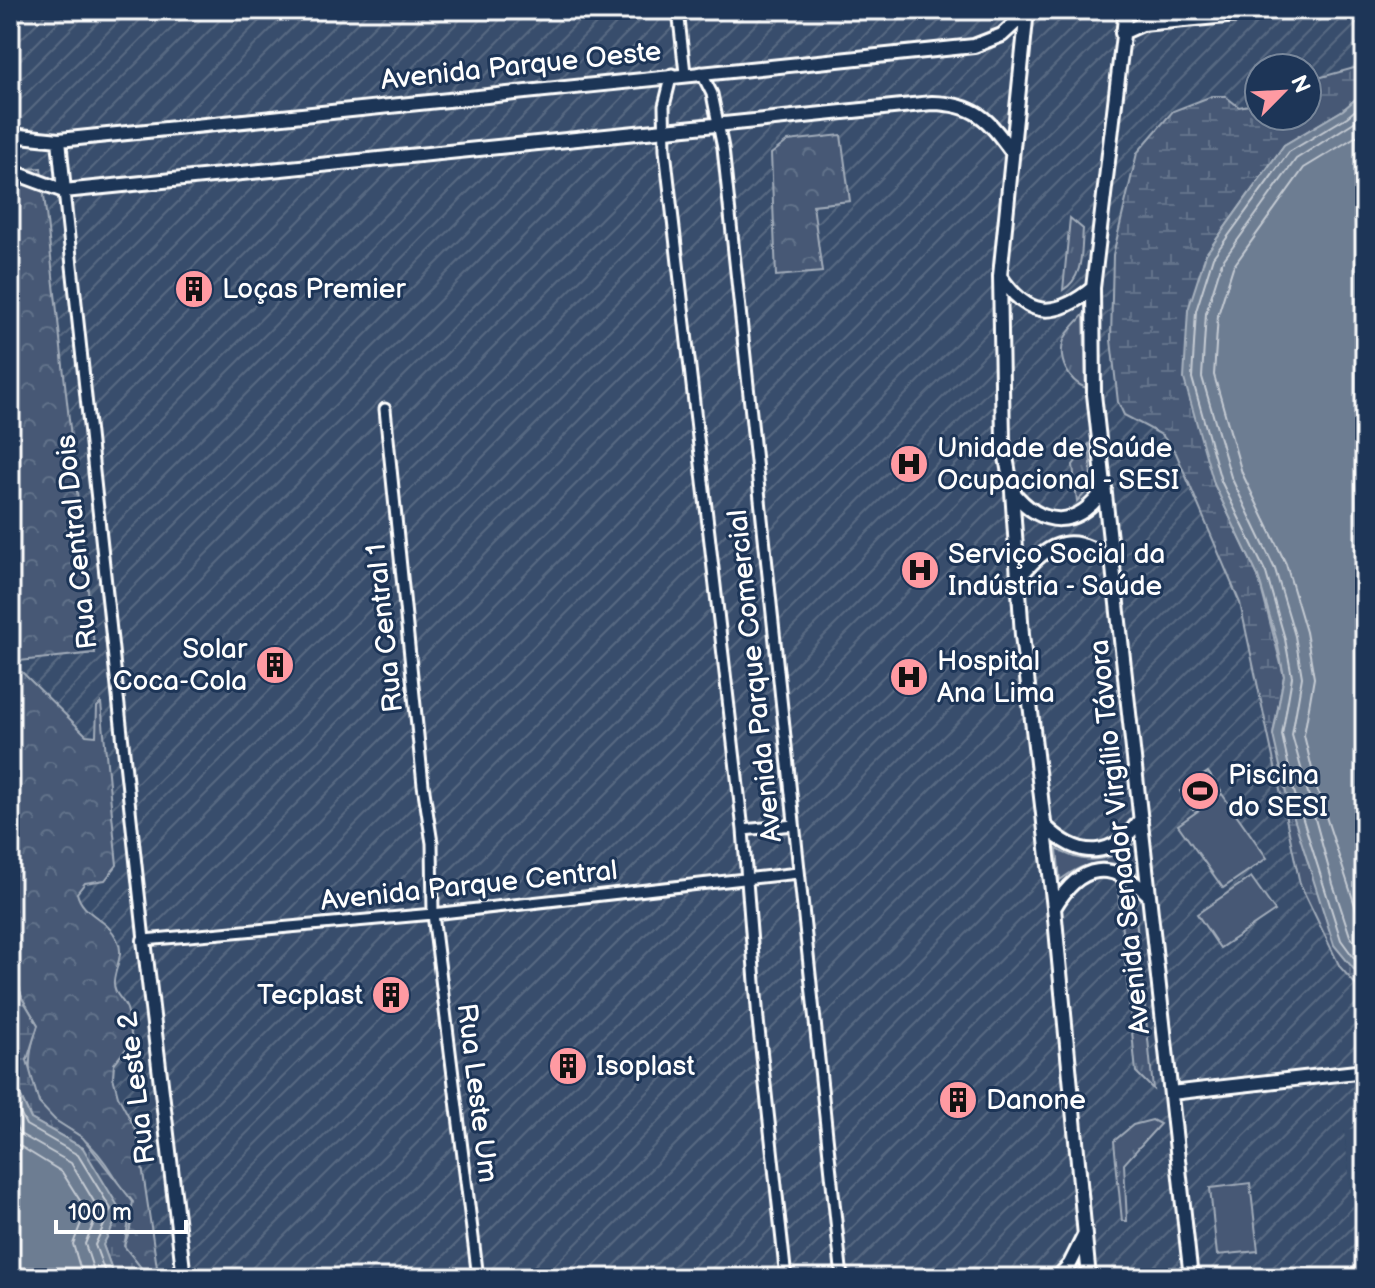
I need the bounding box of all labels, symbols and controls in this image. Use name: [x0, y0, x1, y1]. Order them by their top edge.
street label: Avenida Parque Oeste: [379, 35, 663, 97]
north arrow: [1243, 52, 1323, 132]
text: N: [1284, 71, 1316, 98]
building icon: Loças Premier: [173, 268, 215, 310]
place label: Loças Premier: [222, 273, 406, 306]
place label: Unidade de Saúde Ocupacional - SESI: [937, 432, 1179, 497]
street label: Rua Central Dois: [49, 433, 105, 651]
hospital icon: Unidade de Saúde Ocupacional - SESI: [888, 443, 930, 485]
street label: Avenida Parque Comercial: [721, 508, 789, 844]
place label: Serviço Social da Indústria - Saúde: [948, 538, 1165, 603]
street label: Rua Central 1: [360, 542, 410, 714]
hospital icon: Serviço Social da Indústria - Saúde: [899, 549, 941, 591]
place label: Solar Coca-Cola: [112, 633, 248, 698]
street label: Avenida Senador Virgílio Távora: [1083, 638, 1157, 1036]
building icon: Solar Coca-Cola: [254, 644, 296, 686]
place label: Hospital Ana Lima: [937, 645, 1055, 710]
hospital icon: Hospital Ana Lima: [888, 656, 930, 698]
place label: Piscina do SESI: [1228, 759, 1328, 824]
sports icon: Piscina do SESI: [1179, 770, 1221, 812]
street label: Avenida Parque Central: [319, 854, 619, 918]
building icon: Tecplast: [370, 974, 412, 1016]
place label: Tecplast: [257, 979, 363, 1012]
street label: Rua Leste Um: [450, 1002, 504, 1184]
street label: Rua Leste 2: [111, 1010, 163, 1166]
building icon: Isoplast: [547, 1045, 589, 1087]
place label: Isoplast: [596, 1050, 695, 1083]
building icon: Danone: [937, 1079, 979, 1121]
place label: Danone: [986, 1084, 1086, 1117]
scale bar: [56, 1184, 186, 1234]
text: 100 m: [68, 1198, 132, 1227]

